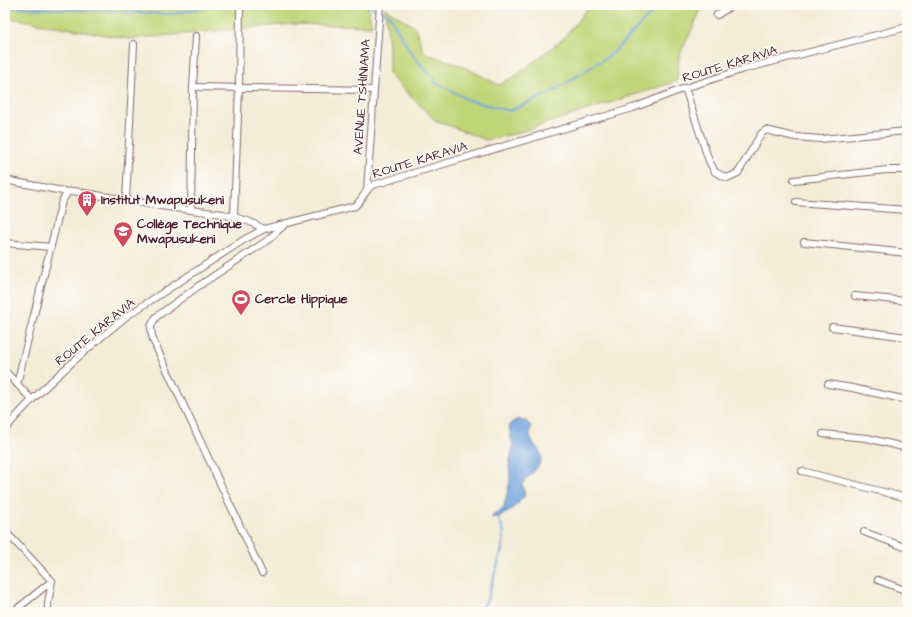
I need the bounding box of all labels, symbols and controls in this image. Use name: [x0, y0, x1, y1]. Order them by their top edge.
street label: AVENUE TSHINIAMA: [349, 38, 375, 156]
street label: ROUTE KARAVIA: [680, 41, 780, 87]
street label: ROUTE KARAVIA: [370, 137, 470, 183]
building icon: Institut Mwapusukeni: [76, 189, 98, 217]
place label: Institut Mwapusukeni: [101, 191, 225, 210]
place label: Collège Technique Mwapusukeni: [137, 215, 242, 249]
school or university icon: Collège Technique Mwapusukeni: [112, 220, 134, 248]
sports icon: Cercle Hippique: [230, 288, 252, 316]
place label: Cercle Hippique: [255, 290, 348, 309]
street label: ROUTE KARAVIA: [51, 294, 139, 370]

